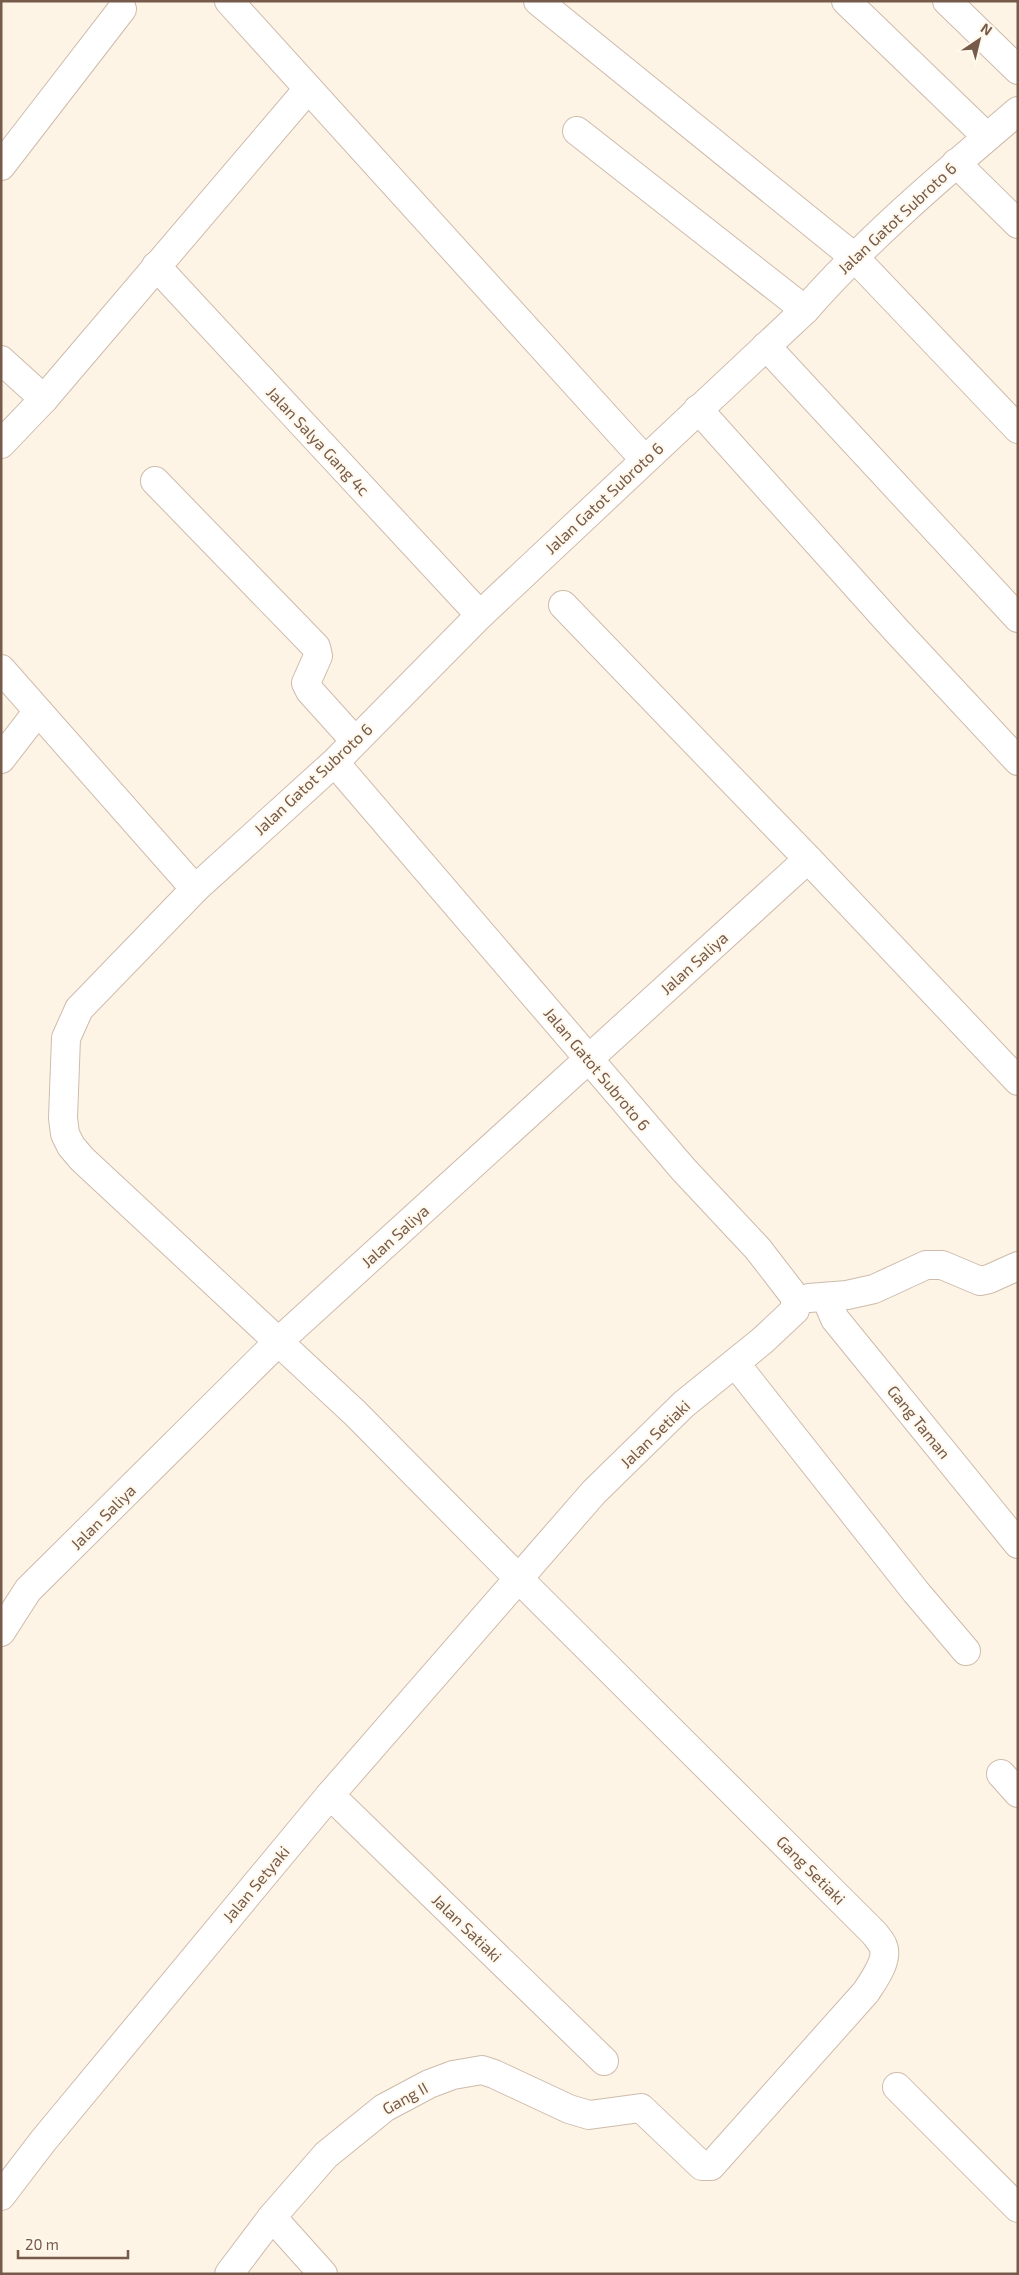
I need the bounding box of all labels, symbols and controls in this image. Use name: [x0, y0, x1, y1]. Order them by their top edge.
north arrow: [954, 15, 1004, 65]
text: N: [978, 19, 996, 39]
street label: Jalan Gatot Subroto 6: [834, 158, 960, 277]
street label: Jalan Salya Gang 4c: [263, 382, 374, 499]
street label: Jalan Gatot Subroto 6: [541, 438, 667, 557]
street label: Jalan Gatot Subroto 6: [250, 719, 376, 838]
street label: Jalan Saliya: [656, 927, 731, 998]
street label: Jalan Gatot Subroto 6: [540, 1003, 654, 1134]
street label: Jalan Saliya: [357, 1200, 432, 1271]
street label: Gang Taman: [884, 1381, 955, 1462]
street label: Jalan Setiaki: [616, 1396, 693, 1471]
street label: Jalan Saliya: [66, 1480, 139, 1553]
street label: Gang Setiaki: [773, 1831, 850, 1908]
street label: Jalan Setyaki: [218, 1842, 293, 1926]
street label: Jalan Satiaki: [429, 1890, 506, 1966]
street label: Gang II: [379, 2077, 431, 2118]
scale bar: [18, 2228, 128, 2260]
text: 20 m: [25, 2235, 59, 2253]

